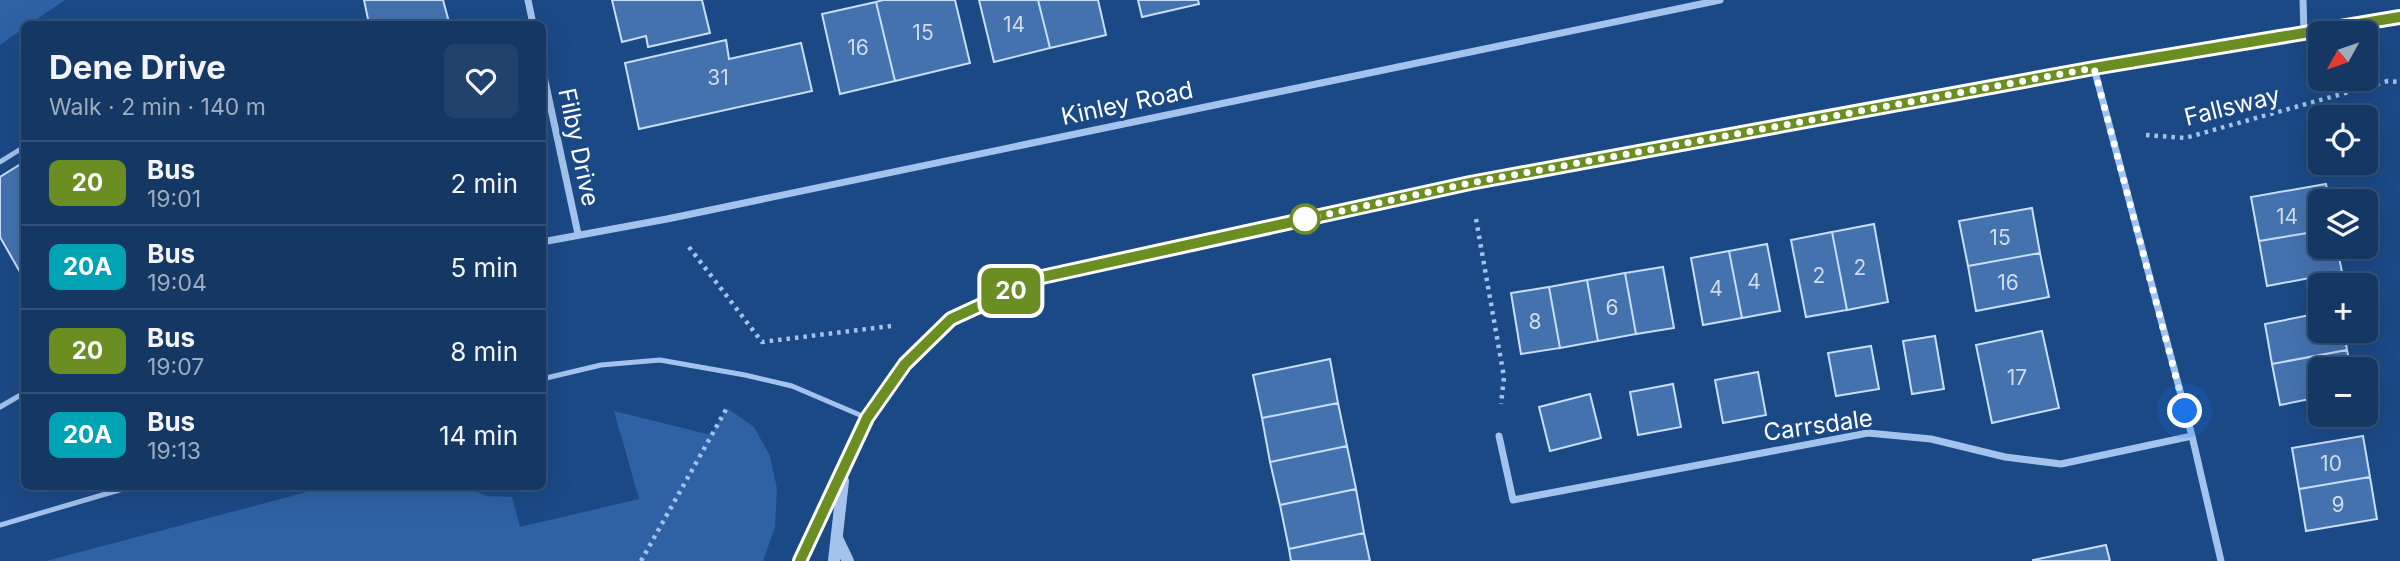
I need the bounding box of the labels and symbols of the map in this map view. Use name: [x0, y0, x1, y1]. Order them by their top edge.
house number: 14: [1003, 12, 1025, 37]
house number: 15: [912, 20, 934, 45]
north arrow: [2308, 21, 2378, 91]
house number: 16: [847, 35, 869, 60]
house number: 31: [707, 65, 729, 90]
street label: Kinley Road: [1058, 75, 1196, 131]
street label: Fallsway: [2181, 80, 2283, 132]
street label: Filby Drive: [552, 85, 606, 209]
unlabelled marker: [1290, 204, 1320, 234]
house number: 14: [2276, 204, 2298, 229]
house number: 15: [1989, 225, 2011, 250]
house number: 2: [1854, 255, 1866, 280]
house number: 2: [1813, 263, 1825, 288]
line badge: 20: [979, 268, 1042, 314]
house number: 4: [1747, 269, 1761, 294]
house number: 16: [1997, 270, 2019, 295]
house number: 4: [1709, 276, 1723, 301]
house number: 6: [1605, 295, 1619, 320]
house number: 8: [1529, 309, 1542, 334]
house number: 17: [2007, 365, 2027, 390]
your location: [2167, 393, 2202, 428]
street label: Carrsdale: [1761, 403, 1875, 447]
house number: 10: [2320, 451, 2342, 476]
house number: 9: [2331, 492, 2345, 517]

